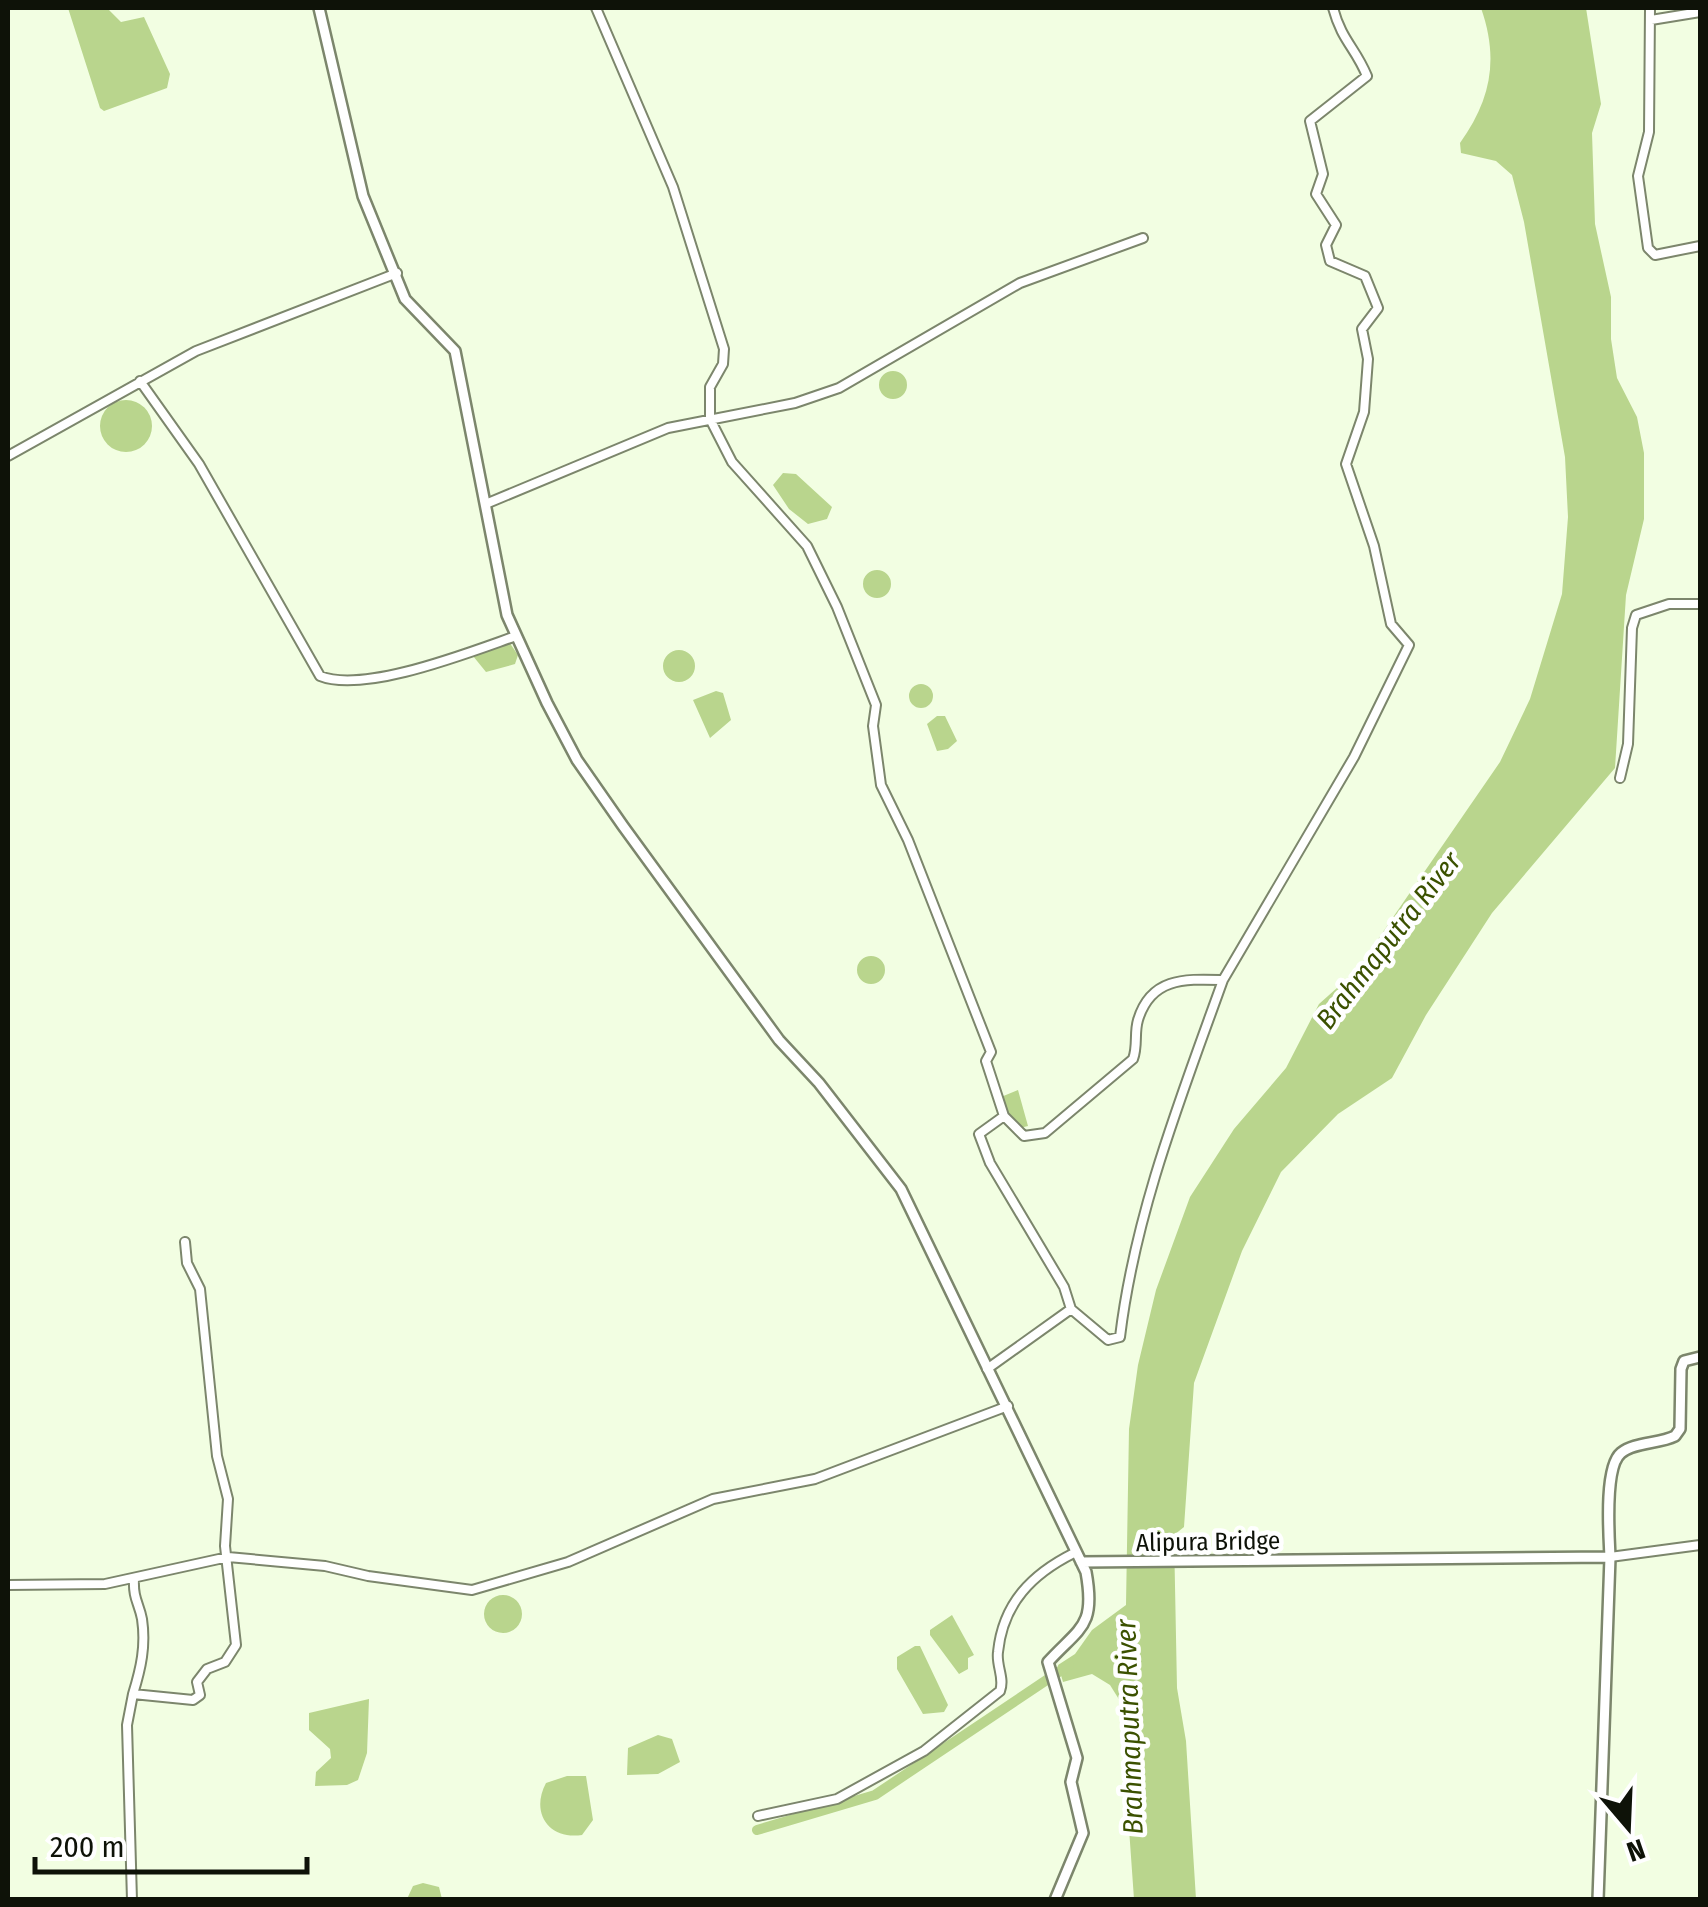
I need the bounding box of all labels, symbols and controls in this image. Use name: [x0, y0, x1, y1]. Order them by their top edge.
water label: Brahmaputra River: [1309, 844, 1468, 1035]
street label: Alipura Bridge: [1136, 1526, 1280, 1558]
water label: Brahmaputra River: [1109, 1618, 1150, 1835]
north arrow: [1578, 1777, 1678, 1877]
scale bar: [35, 1812, 308, 1874]
text: 200 m: [50, 1829, 125, 1865]
text: N: [1623, 1832, 1649, 1868]

